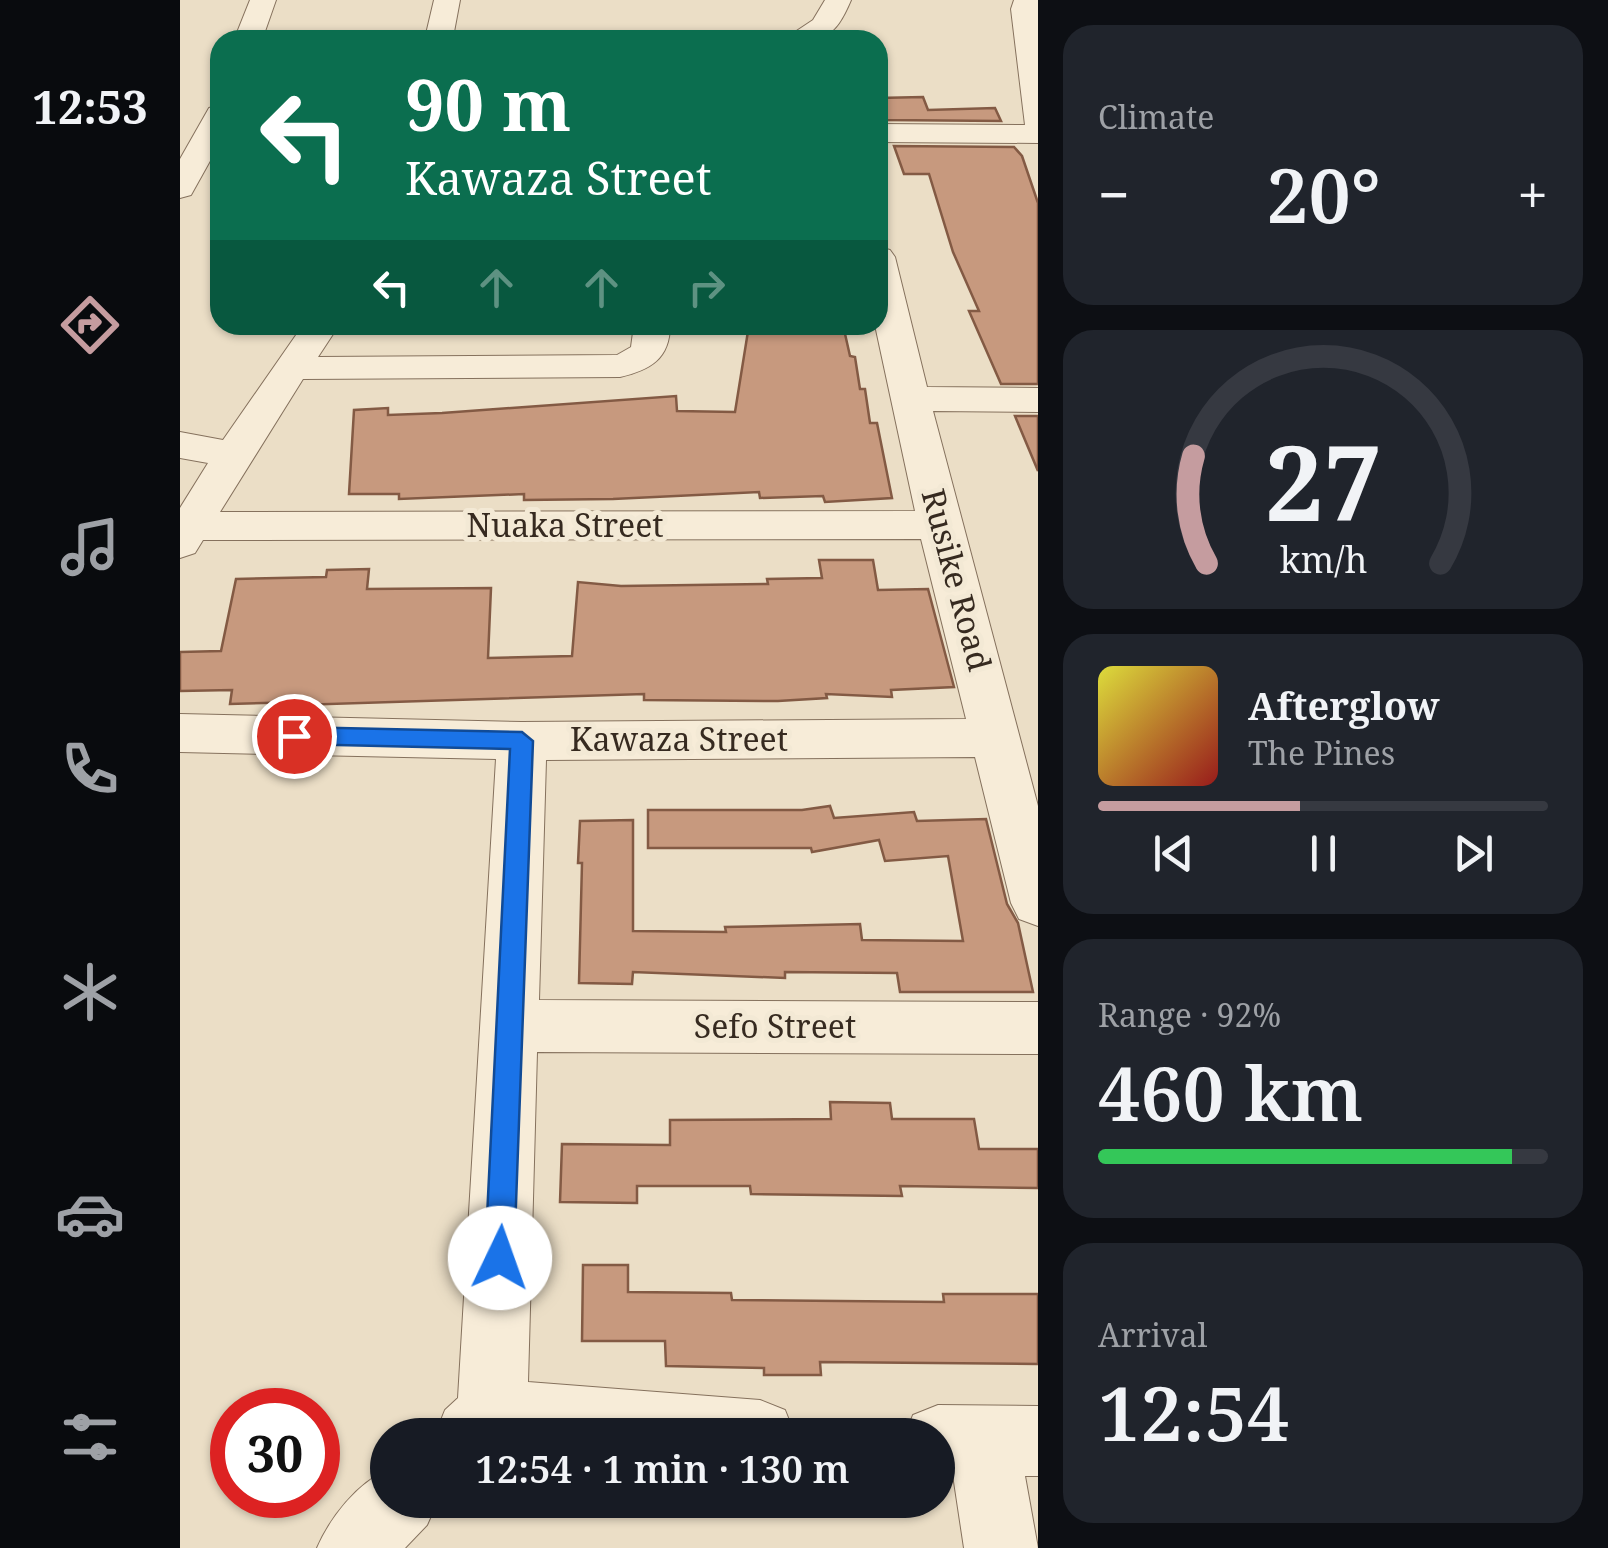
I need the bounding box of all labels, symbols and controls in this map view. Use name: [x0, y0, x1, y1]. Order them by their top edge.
text: 90 m: [405, 56, 571, 152]
icon: left: [240, 70, 370, 200]
text: 12:53: [32, 76, 148, 137]
text: Climate: [1098, 95, 1214, 138]
text: 20°: [1266, 143, 1381, 245]
text: Kawaza Street: [405, 147, 712, 208]
text: −: [1098, 156, 1130, 231]
text: +: [1517, 156, 1548, 231]
icon: left: [364, 260, 419, 315]
icon: ahead: [469, 260, 524, 315]
icon: ahead: [574, 260, 629, 315]
icon: right: [679, 260, 734, 315]
icon: directions: [55, 290, 125, 360]
text: 27: [1264, 410, 1382, 551]
street label: Rusike Road: [913, 484, 1002, 676]
street label: Nuaka Street: [466, 503, 664, 546]
icon: music: [55, 512, 125, 582]
text: km/h: [1279, 535, 1367, 583]
text: Afterglow: [1248, 679, 1440, 731]
pin: [252, 694, 337, 779]
icon: arrive: [267, 709, 322, 764]
street label: Kawaza Street: [570, 717, 788, 760]
text: The Pines: [1248, 731, 1395, 774]
icon: phone: [55, 734, 125, 804]
icon: previous: [1146, 826, 1201, 881]
icon: pause: [1296, 826, 1351, 881]
icon: next: [1446, 826, 1501, 881]
icon: climate: [55, 957, 125, 1027]
text: Range · 92%: [1098, 993, 1281, 1036]
street label: Sefo Street: [694, 1004, 856, 1047]
text: 460 km: [1098, 1041, 1363, 1143]
icon: car: [55, 1179, 125, 1249]
position arrow: [448, 1206, 552, 1310]
text: Arrival: [1098, 1313, 1207, 1356]
text: 12:54: [1098, 1361, 1289, 1463]
speed limit sign: 30: [210, 1388, 340, 1518]
icon: filters: [55, 1402, 125, 1472]
text: 12:54 · 1 min · 130 m: [475, 1442, 850, 1494]

